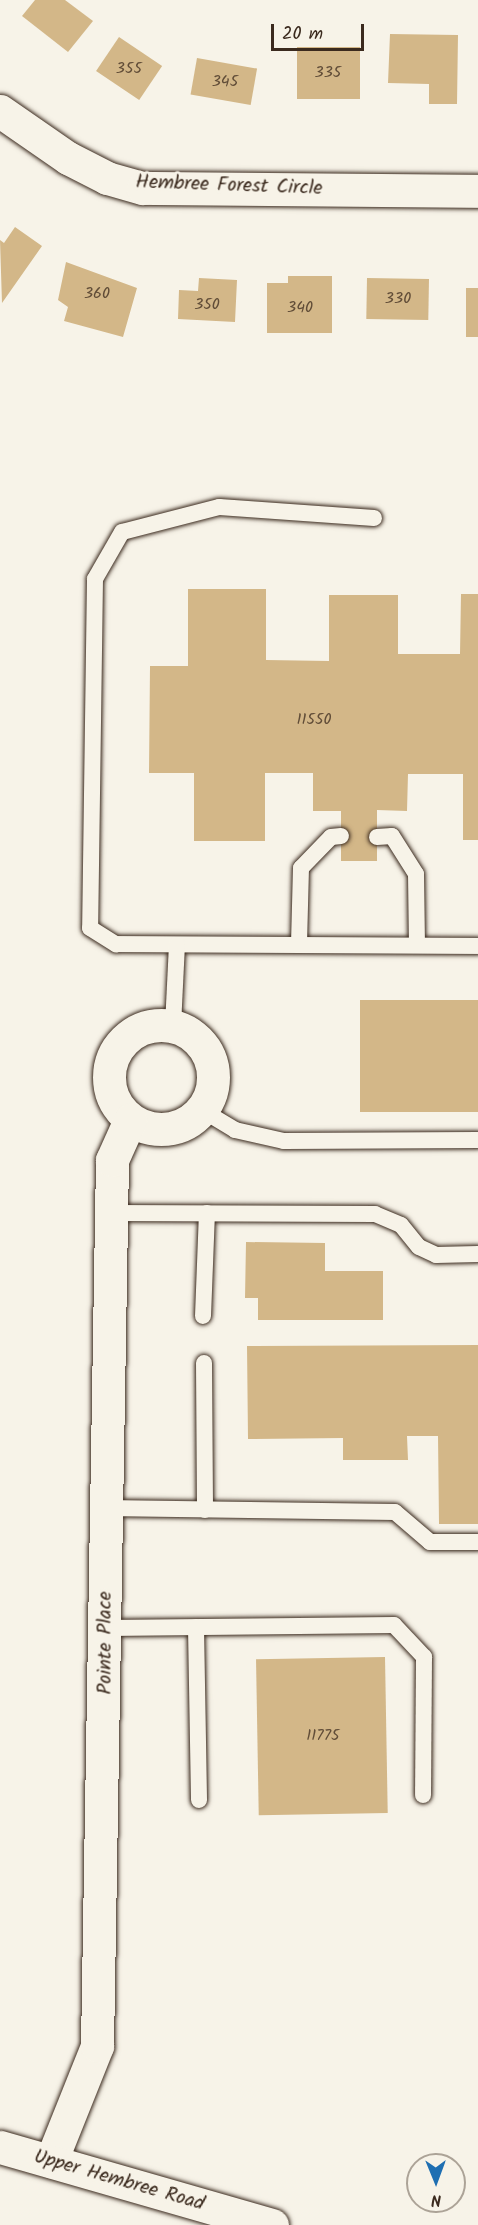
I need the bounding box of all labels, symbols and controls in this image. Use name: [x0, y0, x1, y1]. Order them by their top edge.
scale bar: [274, 12, 367, 50]
text: 20 m: [282, 20, 323, 49]
house number: 355: [116, 59, 142, 79]
house number: 335: [315, 63, 341, 83]
house number: 345: [212, 72, 238, 92]
street label: Hembree Forest Circle: [135, 171, 323, 201]
house number: 360: [84, 284, 110, 304]
house number: 330: [385, 289, 411, 309]
house number: 350: [194, 295, 220, 315]
house number: 340: [287, 298, 313, 318]
house number: 11550: [296, 710, 332, 730]
street label: Pointe Place: [94, 1591, 118, 1695]
house number: 11775: [306, 1726, 340, 1746]
street label: Upper Hembree Road: [31, 2145, 207, 2217]
north arrow: [406, 2153, 466, 2213]
text: N: [431, 2187, 442, 2212]

